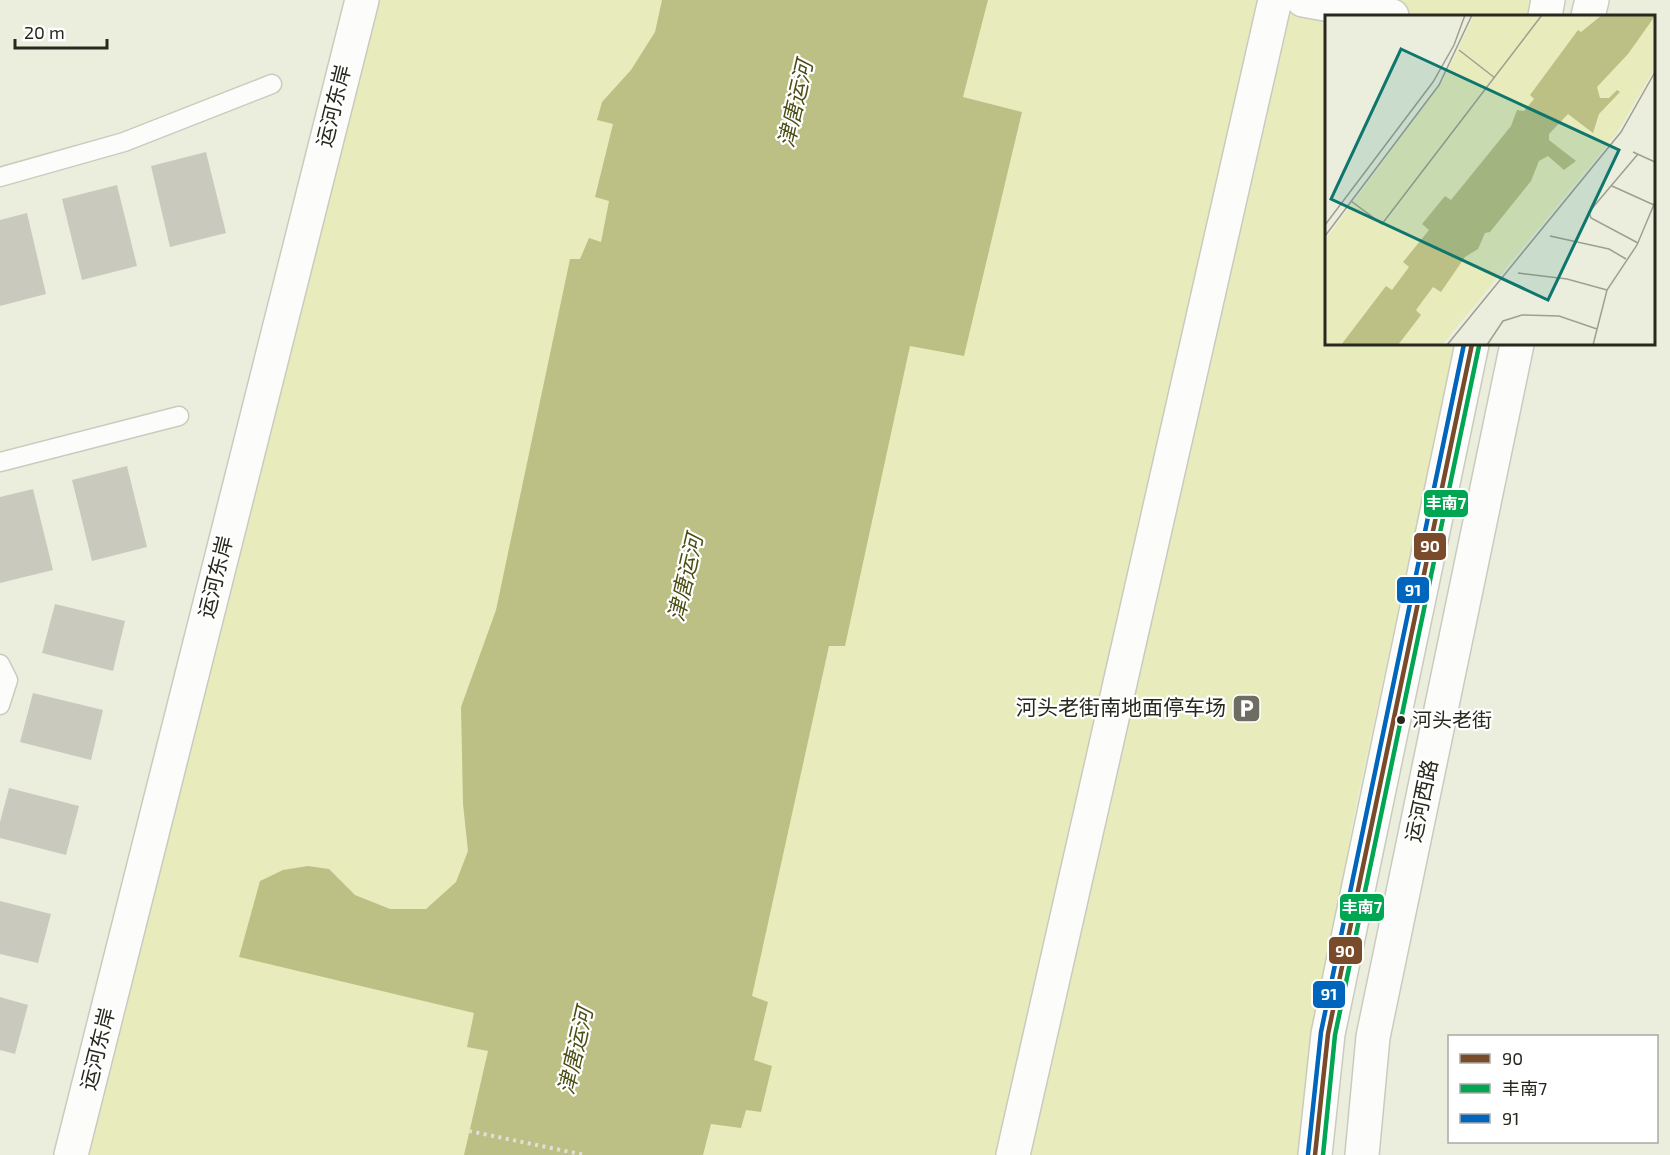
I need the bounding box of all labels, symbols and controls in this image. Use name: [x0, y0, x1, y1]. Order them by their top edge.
scale bar: [15, 12, 106, 50]
inset map: [1325, 15, 1655, 345]
text: 20 m: [24, 21, 65, 43]
water label: 津唐运河: [771, 54, 817, 150]
street label: 运河东岸: [310, 62, 355, 149]
line badge: 丰南7: [1423, 489, 1469, 518]
text: 丰南7: [1426, 493, 1467, 512]
water label: 津唐运河: [661, 528, 707, 624]
line badge: 90: [1413, 532, 1447, 561]
street label: 运河东岸: [192, 533, 237, 620]
text: 90: [1420, 536, 1440, 555]
line badge: 91: [1396, 576, 1430, 604]
text: 91: [1405, 580, 1421, 599]
parking icon: 河头老街南地面停车场: [1231, 692, 1263, 724]
place label: 河头老街南地面停车场: [1016, 694, 1226, 719]
place label: 河头老街: [1412, 707, 1492, 731]
marker: 河头老街: [1395, 714, 1407, 726]
street label: 运河西路: [1400, 757, 1441, 844]
line badge: 丰南7: [1339, 893, 1385, 922]
text: 丰南7: [1342, 897, 1383, 916]
line badge: 90: [1328, 936, 1363, 965]
text: 90: [1335, 941, 1355, 960]
line badge: 91: [1312, 980, 1346, 1009]
text: 91: [1321, 984, 1337, 1003]
water label: 津唐运河: [551, 1001, 597, 1097]
street label: 运河东岸: [74, 1005, 119, 1092]
legend: [1448, 1035, 1658, 1143]
text: 90: [1502, 1047, 1523, 1069]
text: 丰南7: [1502, 1077, 1547, 1099]
text: 91: [1502, 1107, 1519, 1129]

